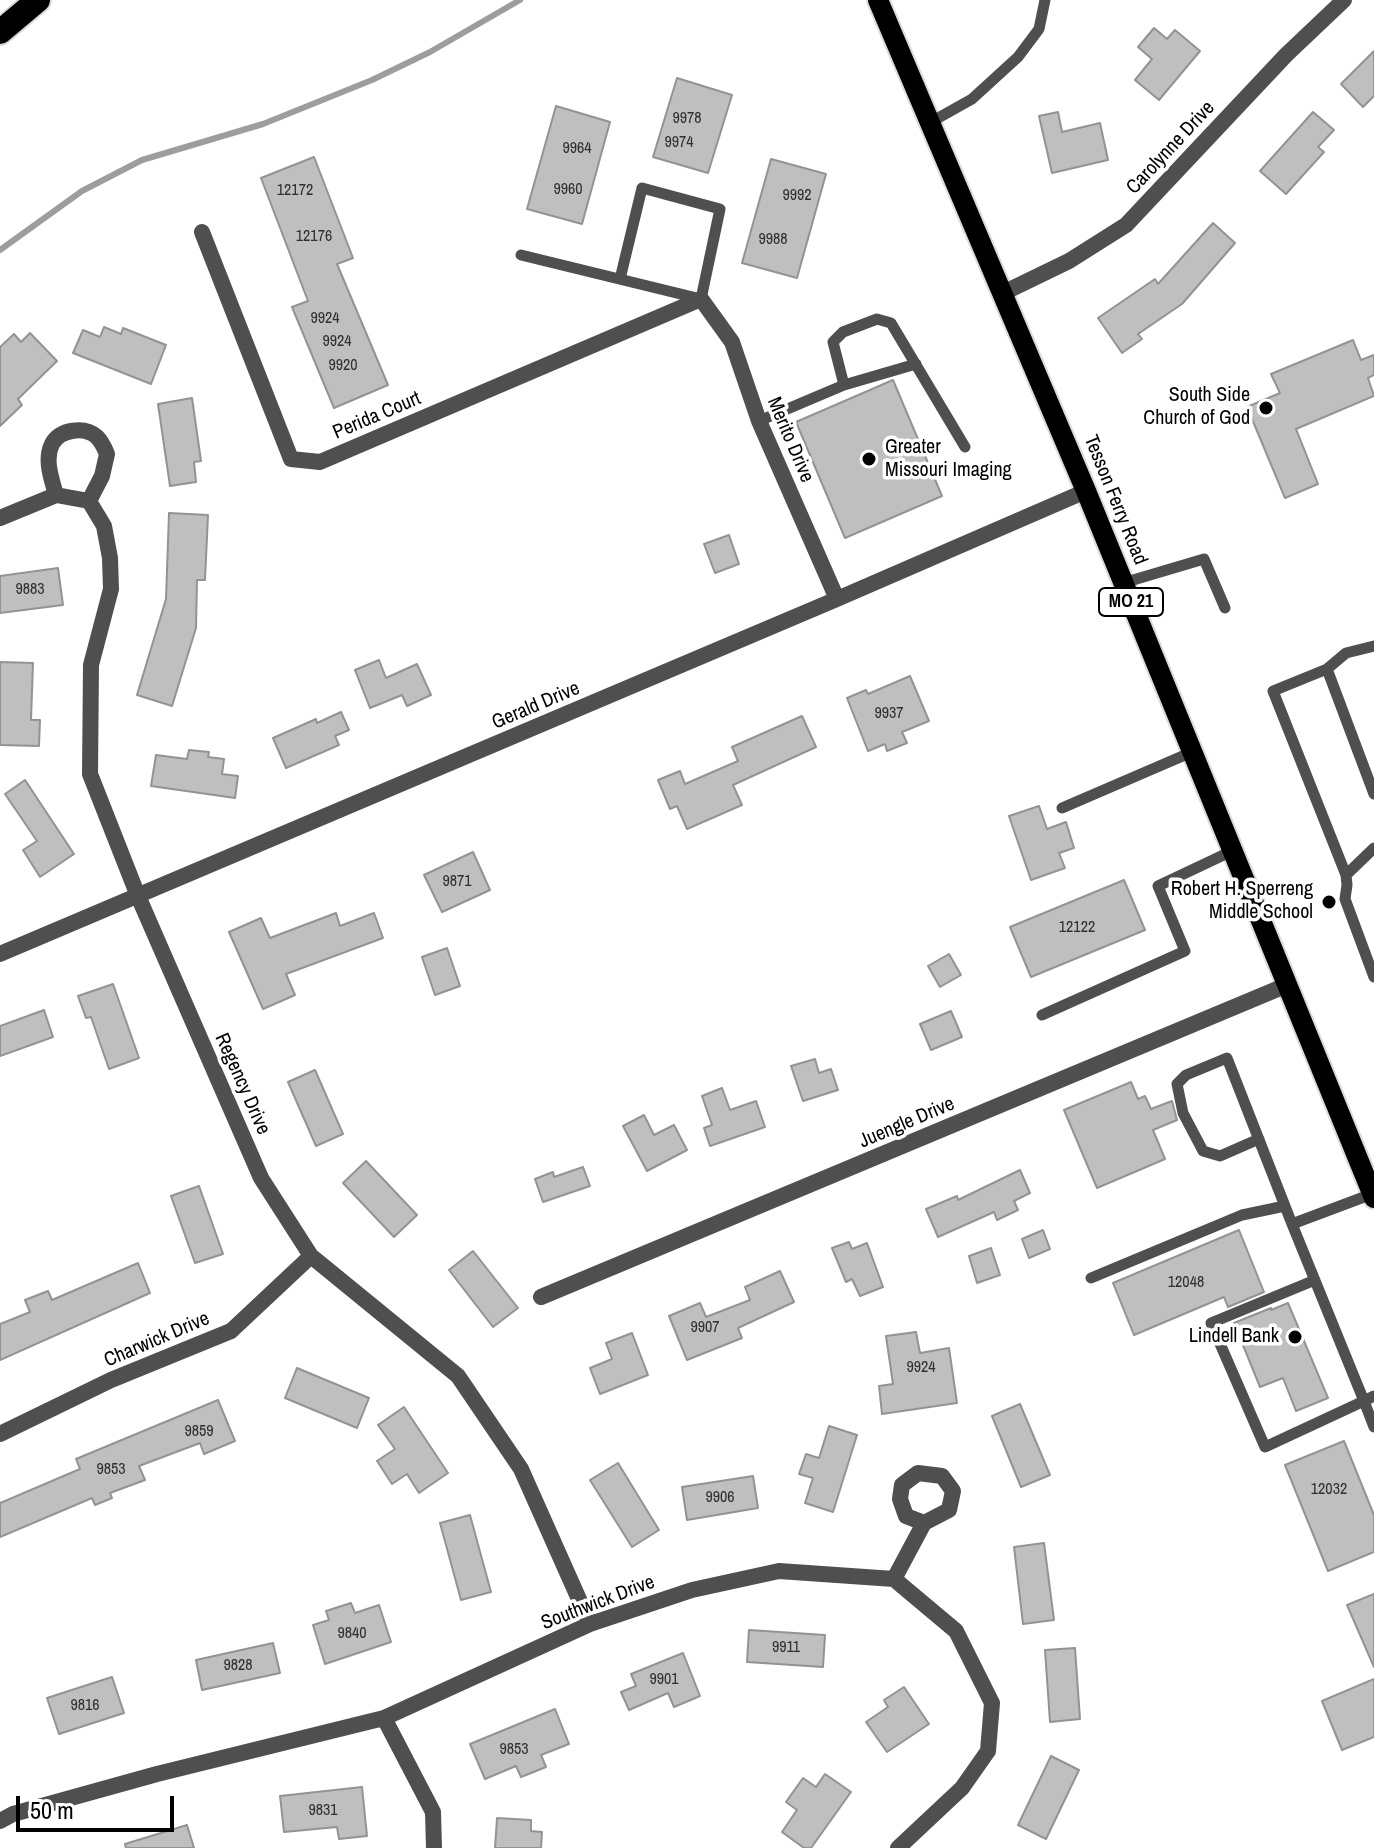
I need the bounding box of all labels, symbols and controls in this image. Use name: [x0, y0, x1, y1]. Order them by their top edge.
street label: Carolynne Drive: [1122, 96, 1220, 200]
house number: 9978: [672, 109, 702, 129]
house number: 9974: [664, 133, 694, 153]
house number: 9964: [562, 139, 592, 159]
house number: 9960: [553, 180, 583, 200]
house number: 12172: [277, 181, 313, 201]
house number: 9992: [782, 186, 812, 206]
house number: 12176: [296, 227, 332, 247]
house number: 9988: [758, 230, 788, 250]
house number: 9924: [310, 309, 340, 329]
house number: 9924: [322, 332, 352, 352]
house number: 9920: [328, 356, 358, 376]
place label: South Side Church of God: [1143, 384, 1250, 431]
street label: Perida Court: [330, 387, 424, 445]
street label: Merito Drive: [761, 394, 819, 486]
marker: South Side Church of God: [1257, 399, 1275, 417]
street label: Tesson Ferry Road: [1078, 432, 1152, 568]
place label: Greater Missouri Imaging: [885, 436, 1012, 483]
marker: Greater Missouri Imaging: [860, 450, 878, 468]
house number: 9883: [15, 580, 45, 600]
road number: MO 21: [1099, 588, 1163, 616]
street label: Gerald Drive: [489, 677, 583, 735]
house number: 9937: [874, 704, 904, 724]
house number: 9871: [442, 872, 472, 892]
place label: Robert H. Sperreng Middle School: [1171, 878, 1313, 925]
marker: Robert H. Sperreng Middle School: [1320, 893, 1338, 911]
house number: 12122: [1059, 918, 1095, 938]
street label: Regency Drive: [209, 1030, 275, 1138]
street label: Juengle Drive: [856, 1092, 958, 1154]
house number: 12048: [1168, 1273, 1204, 1293]
street label: Charwick Drive: [101, 1307, 213, 1373]
house number: 9907: [690, 1318, 720, 1338]
place label: Lindell Bank: [1189, 1325, 1279, 1349]
marker: Lindell Bank: [1286, 1328, 1304, 1346]
house number: 9924: [906, 1358, 936, 1378]
house number: 9859: [184, 1422, 214, 1442]
house number: 9853: [96, 1460, 126, 1480]
house number: 12032: [1311, 1480, 1347, 1500]
house number: 9906: [705, 1488, 735, 1508]
street label: Southwick Drive: [538, 1570, 658, 1636]
house number: 9840: [337, 1624, 367, 1644]
house number: 9911: [772, 1638, 800, 1658]
house number: 9828: [223, 1656, 253, 1676]
house number: 9901: [649, 1670, 679, 1690]
house number: 9816: [70, 1696, 100, 1716]
house number: 9853: [499, 1740, 529, 1760]
scale bar: [20, 1780, 178, 1830]
text: 50 m: [30, 1794, 74, 1826]
house number: 9831: [308, 1801, 338, 1821]

